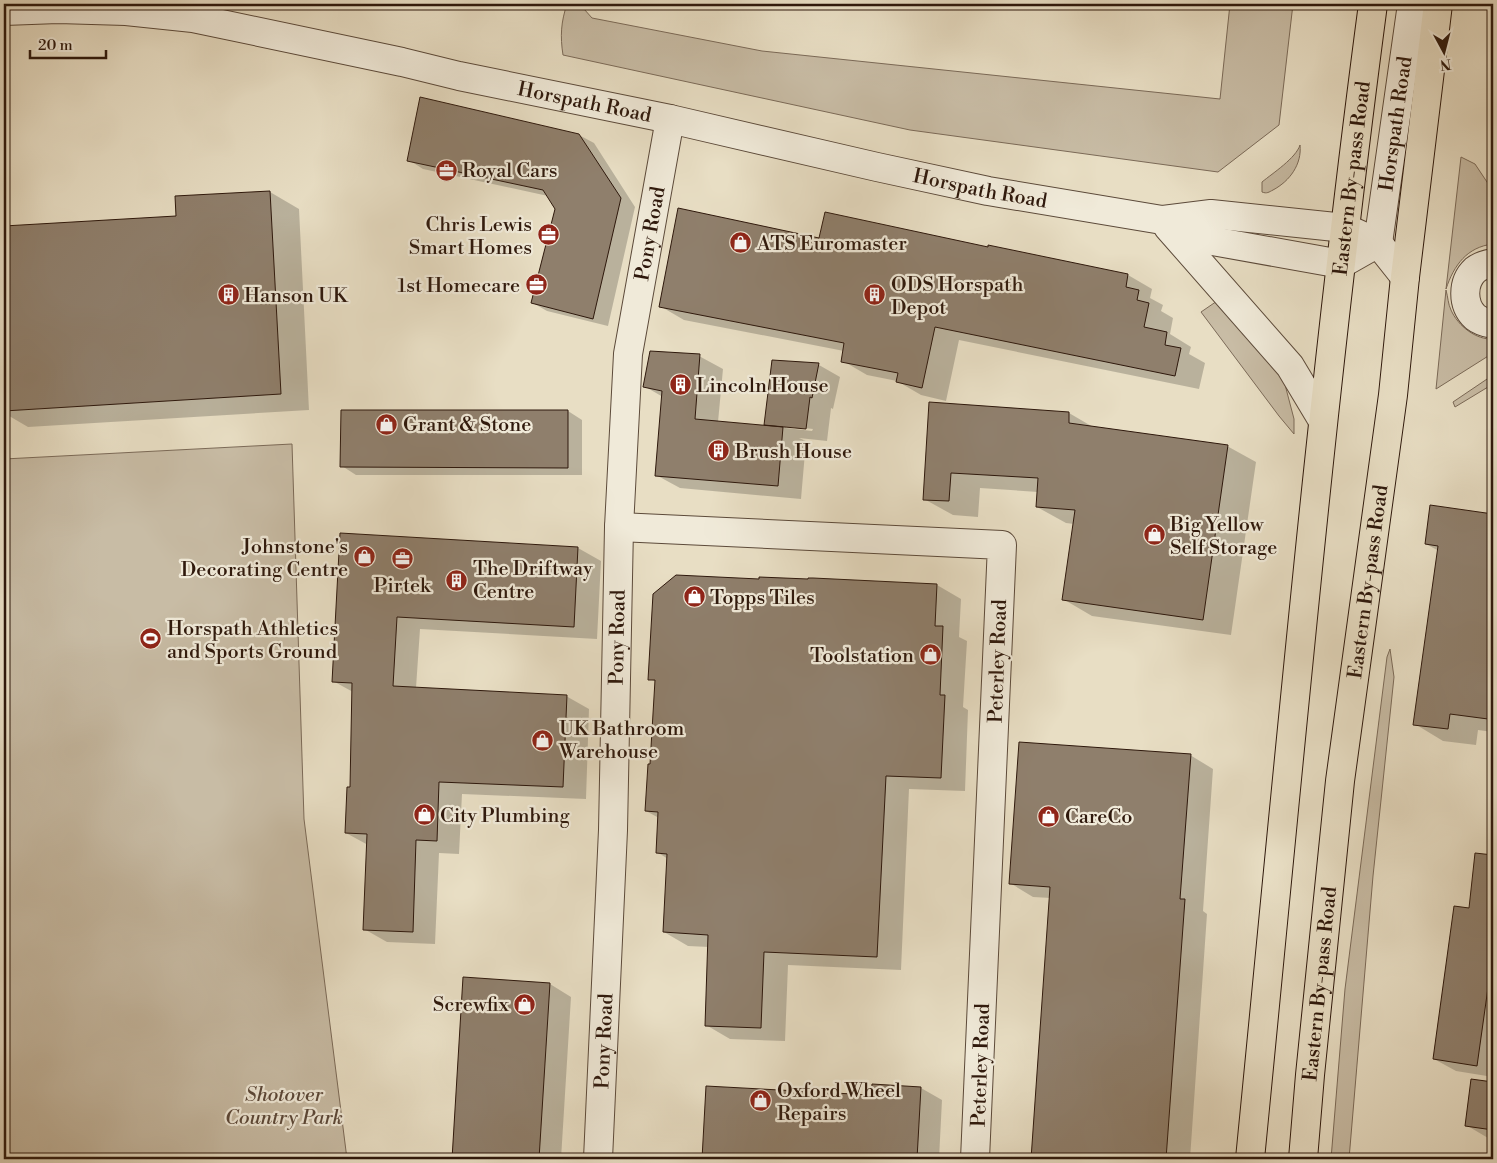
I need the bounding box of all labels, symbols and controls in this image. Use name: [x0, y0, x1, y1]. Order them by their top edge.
scale bar: [30, 28, 106, 60]
north arrow: [1420, 28, 1470, 78]
text: 20 m: [38, 36, 73, 55]
street label: Horspath Road: [1375, 54, 1419, 193]
text: N: [1439, 54, 1452, 74]
street label: Horspath Road: [515, 77, 654, 129]
street label: Eastern By-pass Road: [1329, 79, 1377, 277]
office icon: Royal Cars: [434, 158, 458, 182]
place label: Royal Cars: [462, 159, 558, 184]
street label: Horspath Road: [911, 164, 1050, 215]
street label: Pony Road: [630, 184, 672, 283]
place label: Chris Lewis Smart Homes: [409, 213, 532, 261]
office icon: Chris Lewis Smart Homes: [536, 223, 560, 247]
shop icon: ATS Euromaster: [729, 231, 753, 255]
place label: ATS Euromaster: [756, 232, 907, 257]
office icon: 1st Homecare: [524, 273, 548, 297]
place label: ODS Horspath Depot: [891, 273, 1023, 321]
place label: 1st Homecare: [398, 274, 520, 299]
building icon: Hanson UK: [216, 283, 240, 307]
building icon: ODS Horspath Depot: [863, 283, 887, 307]
place label: Hanson UK: [244, 284, 349, 309]
building icon: Lincoln House: [668, 373, 692, 397]
place label: Lincoln House: [696, 374, 829, 399]
shop icon: Grant & Stone: [375, 412, 399, 436]
place label: Grant & Stone: [403, 413, 531, 438]
building icon: Brush House: [707, 439, 731, 463]
place label: Brush House: [734, 440, 852, 465]
street label: Eastern By-pass Road: [1343, 483, 1395, 680]
place label: Big Yellow Self Storage: [1169, 513, 1277, 561]
shop icon: Big Yellow Self Storage: [1142, 523, 1166, 547]
place label: Johnstone's Decorating Centre: [181, 535, 348, 583]
shop icon: Johnstone's Decorating Centre: [352, 545, 376, 569]
office icon: Pirtek: [390, 547, 414, 571]
place label: The Driftway Centre: [473, 557, 593, 605]
building icon: The Driftway Centre: [445, 568, 469, 592]
place label: Pirtek: [374, 574, 432, 599]
shop icon: Topps Tiles: [682, 585, 706, 609]
place label: Topps Tiles: [710, 586, 815, 611]
street label: Pony Road: [605, 589, 632, 685]
street label: Peterley Road: [984, 598, 1013, 723]
place label: Horspath Athletics and Sports Ground: [167, 617, 338, 665]
sports icon: Horspath Athletics and Sports Ground: [139, 627, 163, 651]
shop icon: Toolstation: [918, 643, 942, 667]
place label: Toolstation: [810, 644, 914, 669]
place label: UK Bathroom Warehouse: [558, 717, 685, 765]
shop icon: UK Bathroom Warehouse: [531, 728, 555, 752]
shop icon: City Plumbing: [412, 803, 436, 827]
place label: City Plumbing: [440, 804, 570, 829]
shop icon: CareCo: [1037, 804, 1061, 828]
place label: CareCo: [1065, 805, 1132, 830]
street label: Eastern By-pass Road: [1298, 885, 1343, 1082]
shop icon: Screwfix: [513, 992, 537, 1016]
street label: Pony Road: [590, 992, 620, 1090]
place label: Screwfix: [433, 993, 510, 1018]
street label: Peterley Road: [967, 1002, 996, 1127]
place label: Oxford Wheel Repairs: [777, 1079, 901, 1127]
park label: Shotover Country Park: [225, 1083, 343, 1131]
shop icon: Oxford Wheel Repairs: [749, 1089, 773, 1113]

